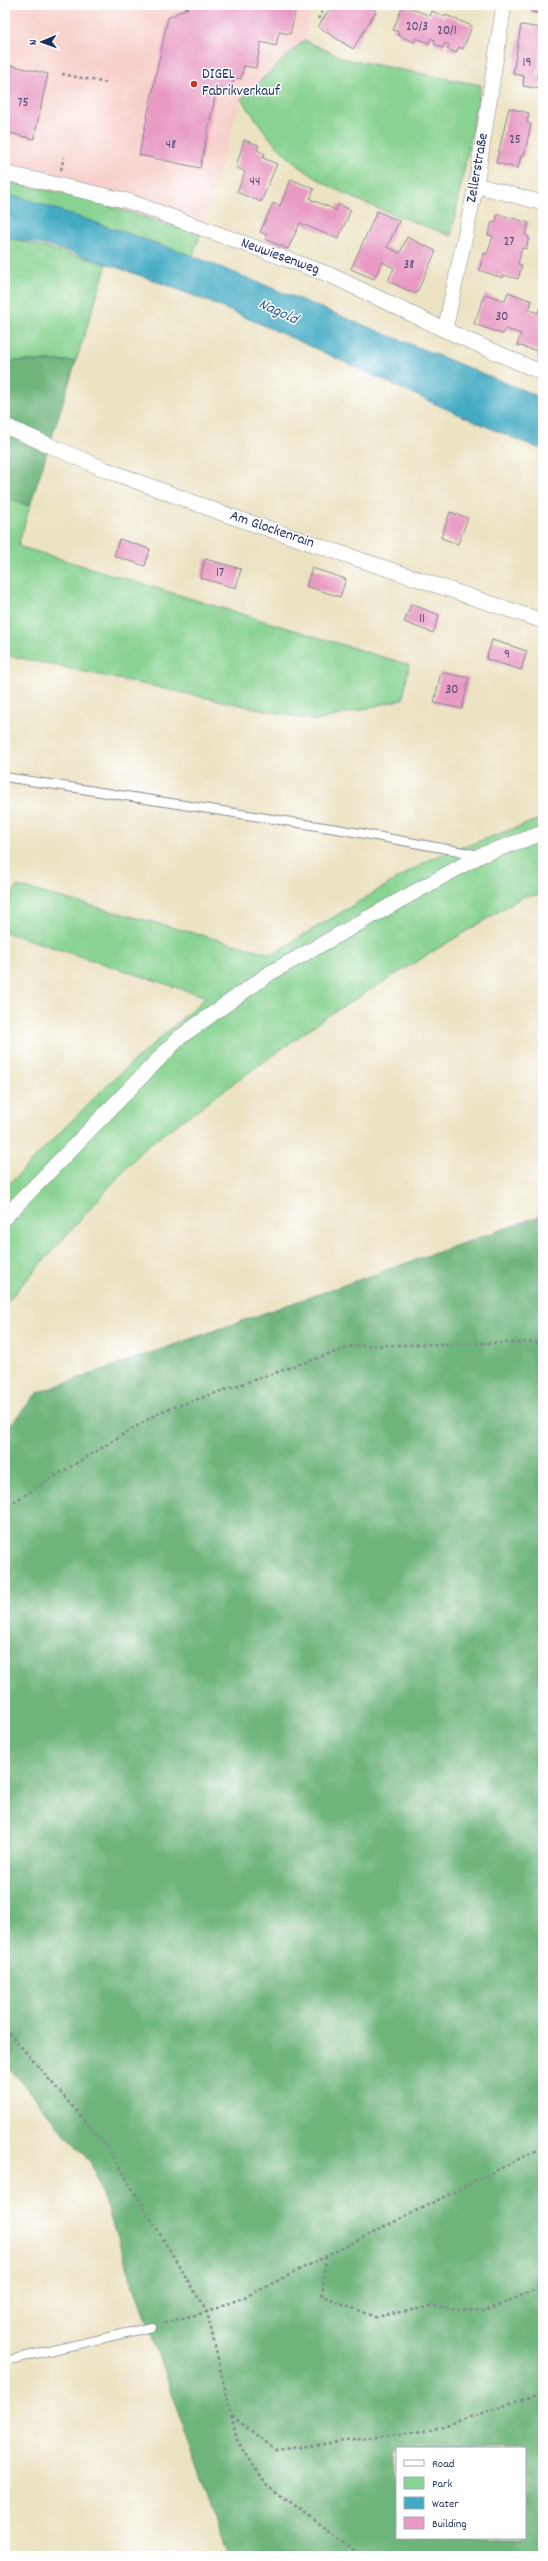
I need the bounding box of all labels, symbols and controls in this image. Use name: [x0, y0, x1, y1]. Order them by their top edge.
house number: 20/3: [406, 18, 428, 37]
north arrow: [22, 22, 62, 62]
house number: 20/1: [437, 22, 457, 41]
text: N: [26, 39, 42, 45]
house number: 19: [523, 54, 531, 73]
place label: DIGEL Fabrikverkauf: [202, 64, 281, 103]
marker: DIGEL Fabrikverkauf: [189, 79, 199, 89]
house number: 75: [18, 94, 29, 113]
street label: Zellerstraße: [461, 131, 495, 205]
house number: 25: [509, 131, 521, 150]
house number: 48: [166, 136, 176, 155]
house number: 44: [250, 173, 260, 192]
street label: Neuwiesenweg: [238, 233, 322, 281]
house number: 27: [504, 233, 514, 252]
house number: 38: [404, 256, 415, 275]
water label: Nagold: [255, 293, 304, 332]
house number: 30: [496, 308, 508, 327]
street label: Am Glockenrain: [227, 505, 317, 555]
house number: 17: [216, 564, 224, 583]
house number: 11: [419, 610, 425, 629]
house number: 9: [504, 646, 510, 665]
house number: 30: [446, 681, 458, 700]
legend: [396, 2447, 526, 2539]
text: Road: [432, 2456, 454, 2473]
text: Park: [432, 2476, 453, 2493]
text: Water: [432, 2496, 459, 2513]
text: Building: [432, 2516, 467, 2533]

